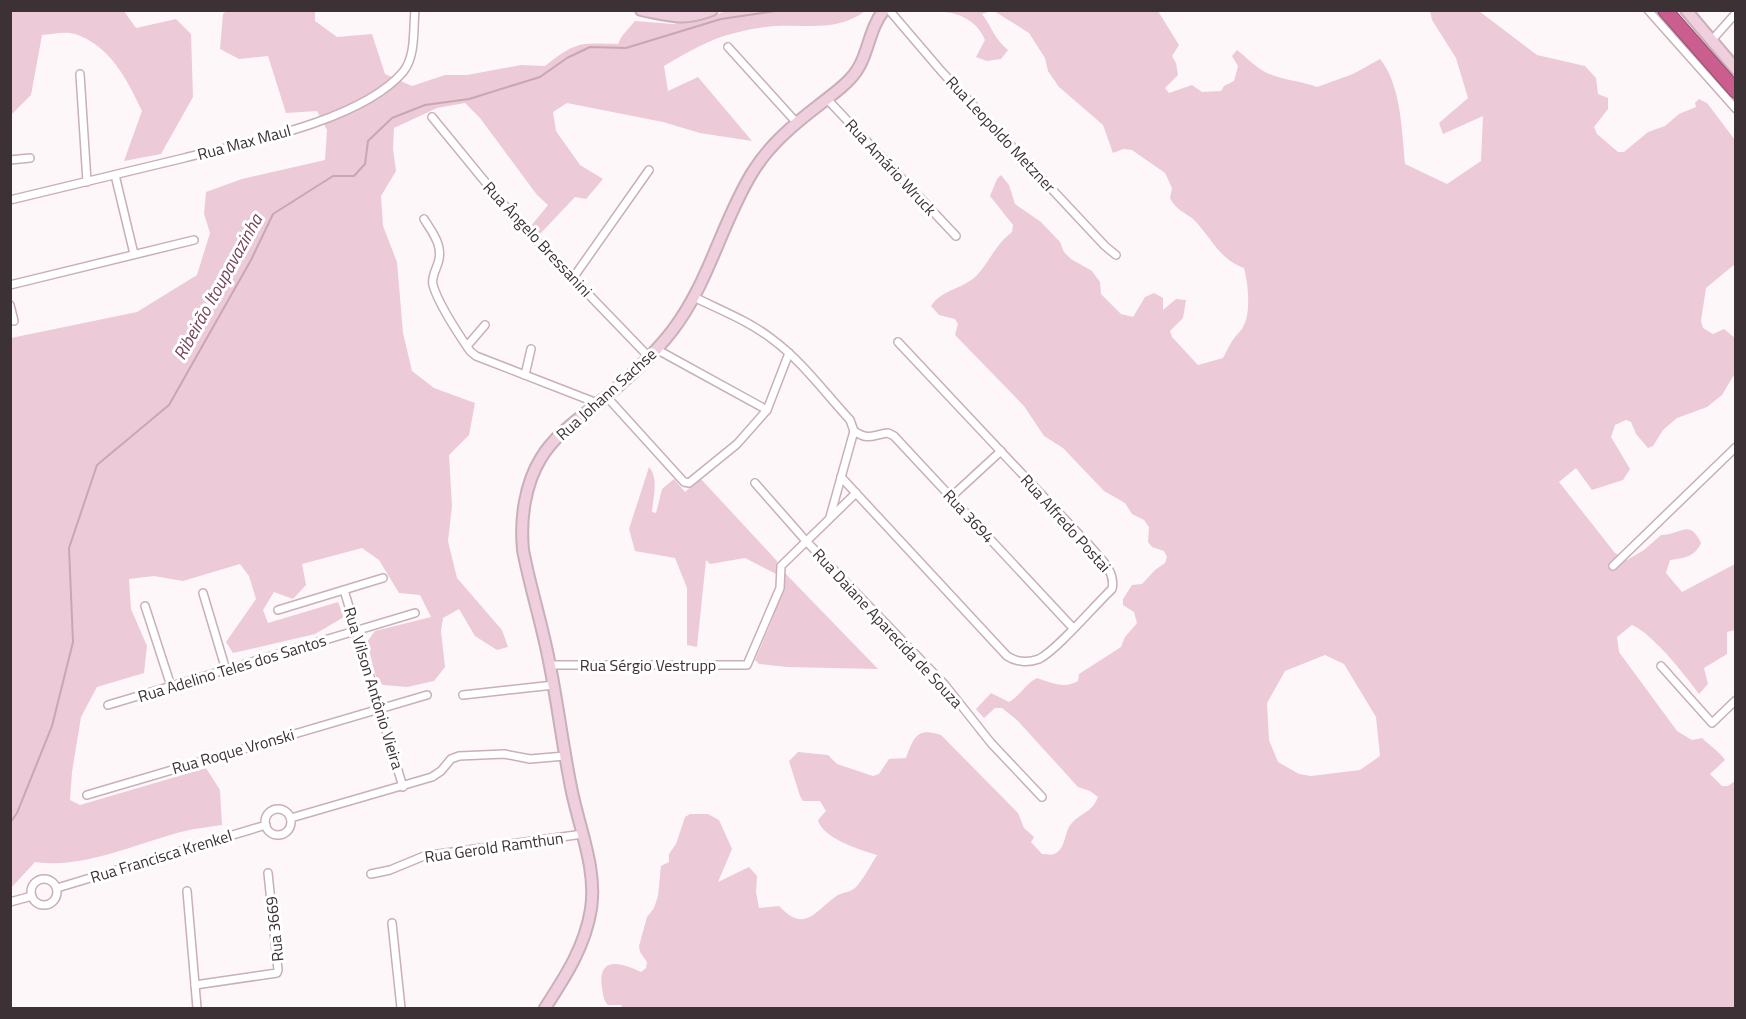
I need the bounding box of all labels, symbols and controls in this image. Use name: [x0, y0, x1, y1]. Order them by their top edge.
street label: Rua Leopoldo Metzner: [941, 70, 1062, 198]
street label: Rua Amário Wruck: [840, 113, 942, 221]
street label: Rua Max Maul: [195, 118, 293, 166]
street label: Rua Ângelo Bressanini: [478, 176, 598, 302]
water label: Ribeirão Itoupavazinha: [166, 208, 269, 365]
street label: Rua Johann Sachse: [550, 342, 662, 446]
street label: Rua Alfredo Postai: [1015, 469, 1117, 577]
street label: Rua 3694: [938, 484, 1000, 548]
street label: Rua Daiane Aparecida de Souza: [807, 543, 969, 713]
street label: Rua Vilson Antônio Vieira: [338, 604, 410, 772]
street label: Rua Adelino Teles dos Santos: [135, 628, 329, 708]
street label: Rua Sérgio Vestrupp: [580, 653, 716, 677]
street label: Rua Roque Vronski: [169, 722, 297, 780]
street label: Rua Francisca Krenkel: [87, 823, 235, 889]
street label: Rua Gerold Ramthun: [423, 825, 565, 869]
street label: Rua 3669: [259, 895, 289, 963]

